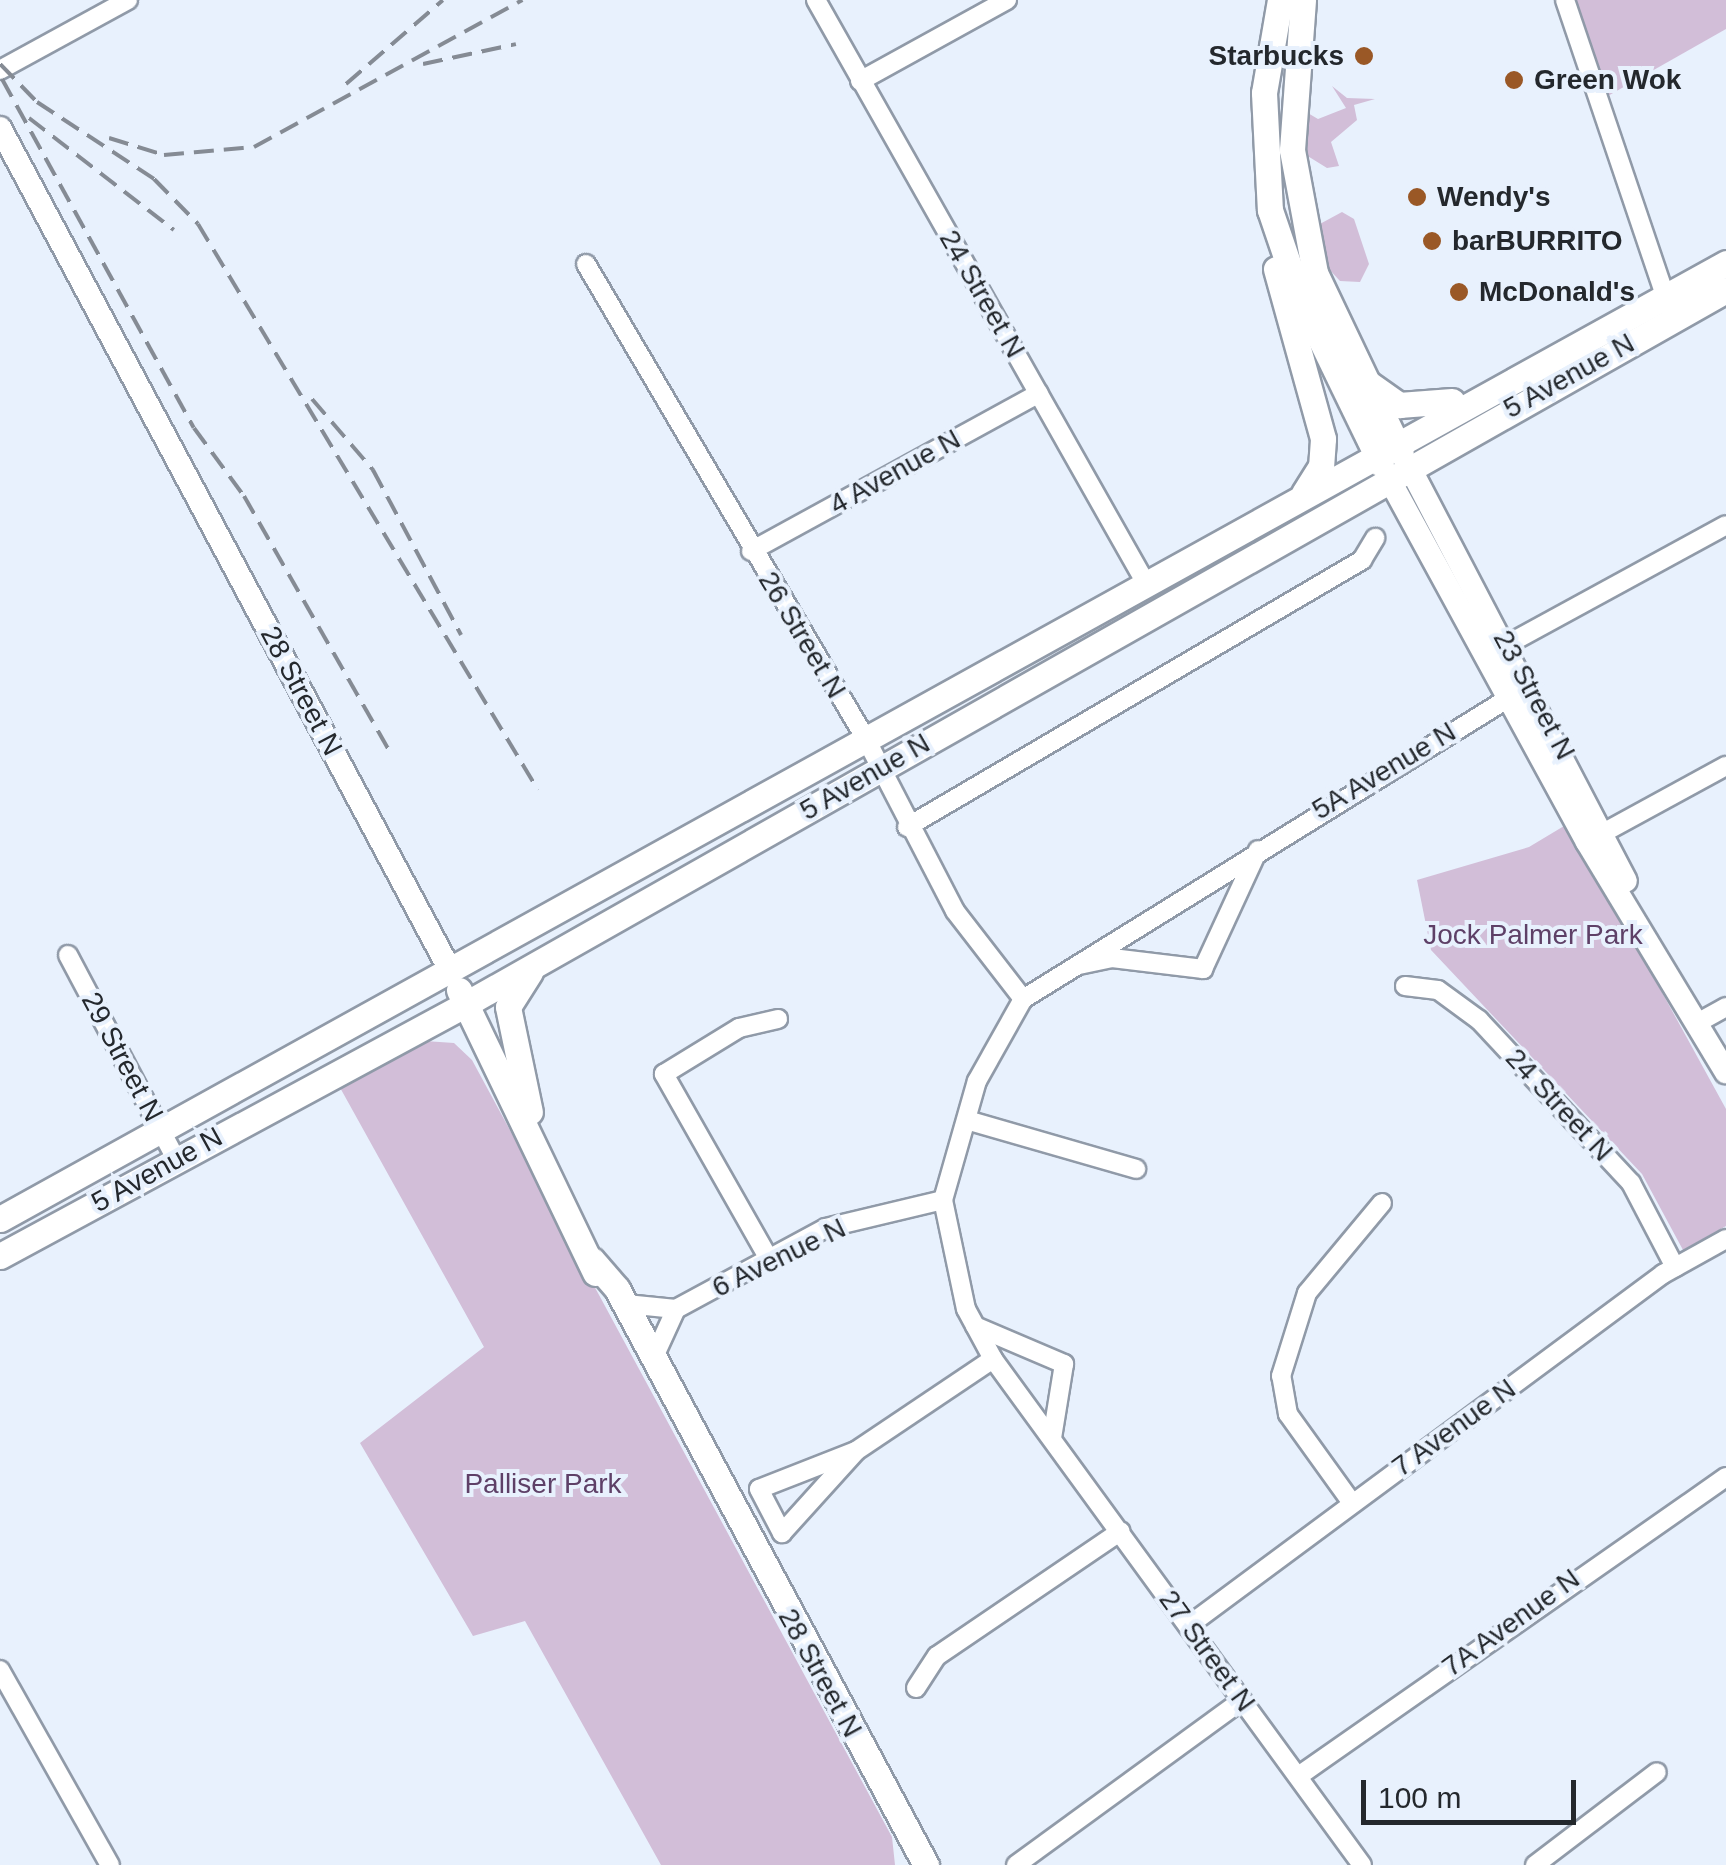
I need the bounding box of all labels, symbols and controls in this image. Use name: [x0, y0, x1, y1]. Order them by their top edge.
place label: Starbucks: [1209, 39, 1344, 73]
marker: Starbucks: [1353, 45, 1375, 67]
place label: Green Wok: [1534, 63, 1681, 97]
marker: Green Wok: [1503, 69, 1525, 91]
place label: Wendy's: [1437, 180, 1551, 214]
marker: Wendy's: [1406, 186, 1428, 208]
street label: 24 Street N: [932, 224, 1032, 364]
place label: barBURRITO: [1452, 224, 1623, 258]
marker: barBURRITO: [1421, 230, 1443, 252]
place label: McDonald's: [1479, 275, 1635, 309]
marker: McDonald's: [1448, 281, 1470, 303]
street label: 5 Avenue N: [1497, 326, 1641, 426]
street label: 4 Avenue N: [823, 422, 967, 522]
street label: 26 Street N: [751, 566, 853, 704]
street label: 28 Street N: [253, 621, 349, 761]
street label: 23 Street N: [1486, 625, 1582, 765]
street label: 5A Avenue N: [1305, 714, 1463, 828]
street label: 5 Avenue N: [793, 726, 937, 828]
park label: Jock Palmer Park: [1423, 918, 1643, 952]
street label: 29 Street N: [74, 987, 170, 1127]
street label: 24 Street N: [1498, 1042, 1620, 1168]
street label: 5 Avenue N: [85, 1120, 229, 1220]
street label: 6 Avenue N: [706, 1211, 852, 1305]
street label: 7 Avenue N: [1385, 1372, 1523, 1484]
park label: Palliser Park: [464, 1467, 622, 1501]
street label: 7A Avenue N: [1435, 1561, 1587, 1685]
street label: 27 Street N: [1152, 1584, 1262, 1718]
street label: 28 Street N: [771, 1603, 869, 1743]
scale bar: [1366, 1760, 1581, 1822]
text: 100 m: [1378, 1781, 1461, 1814]

